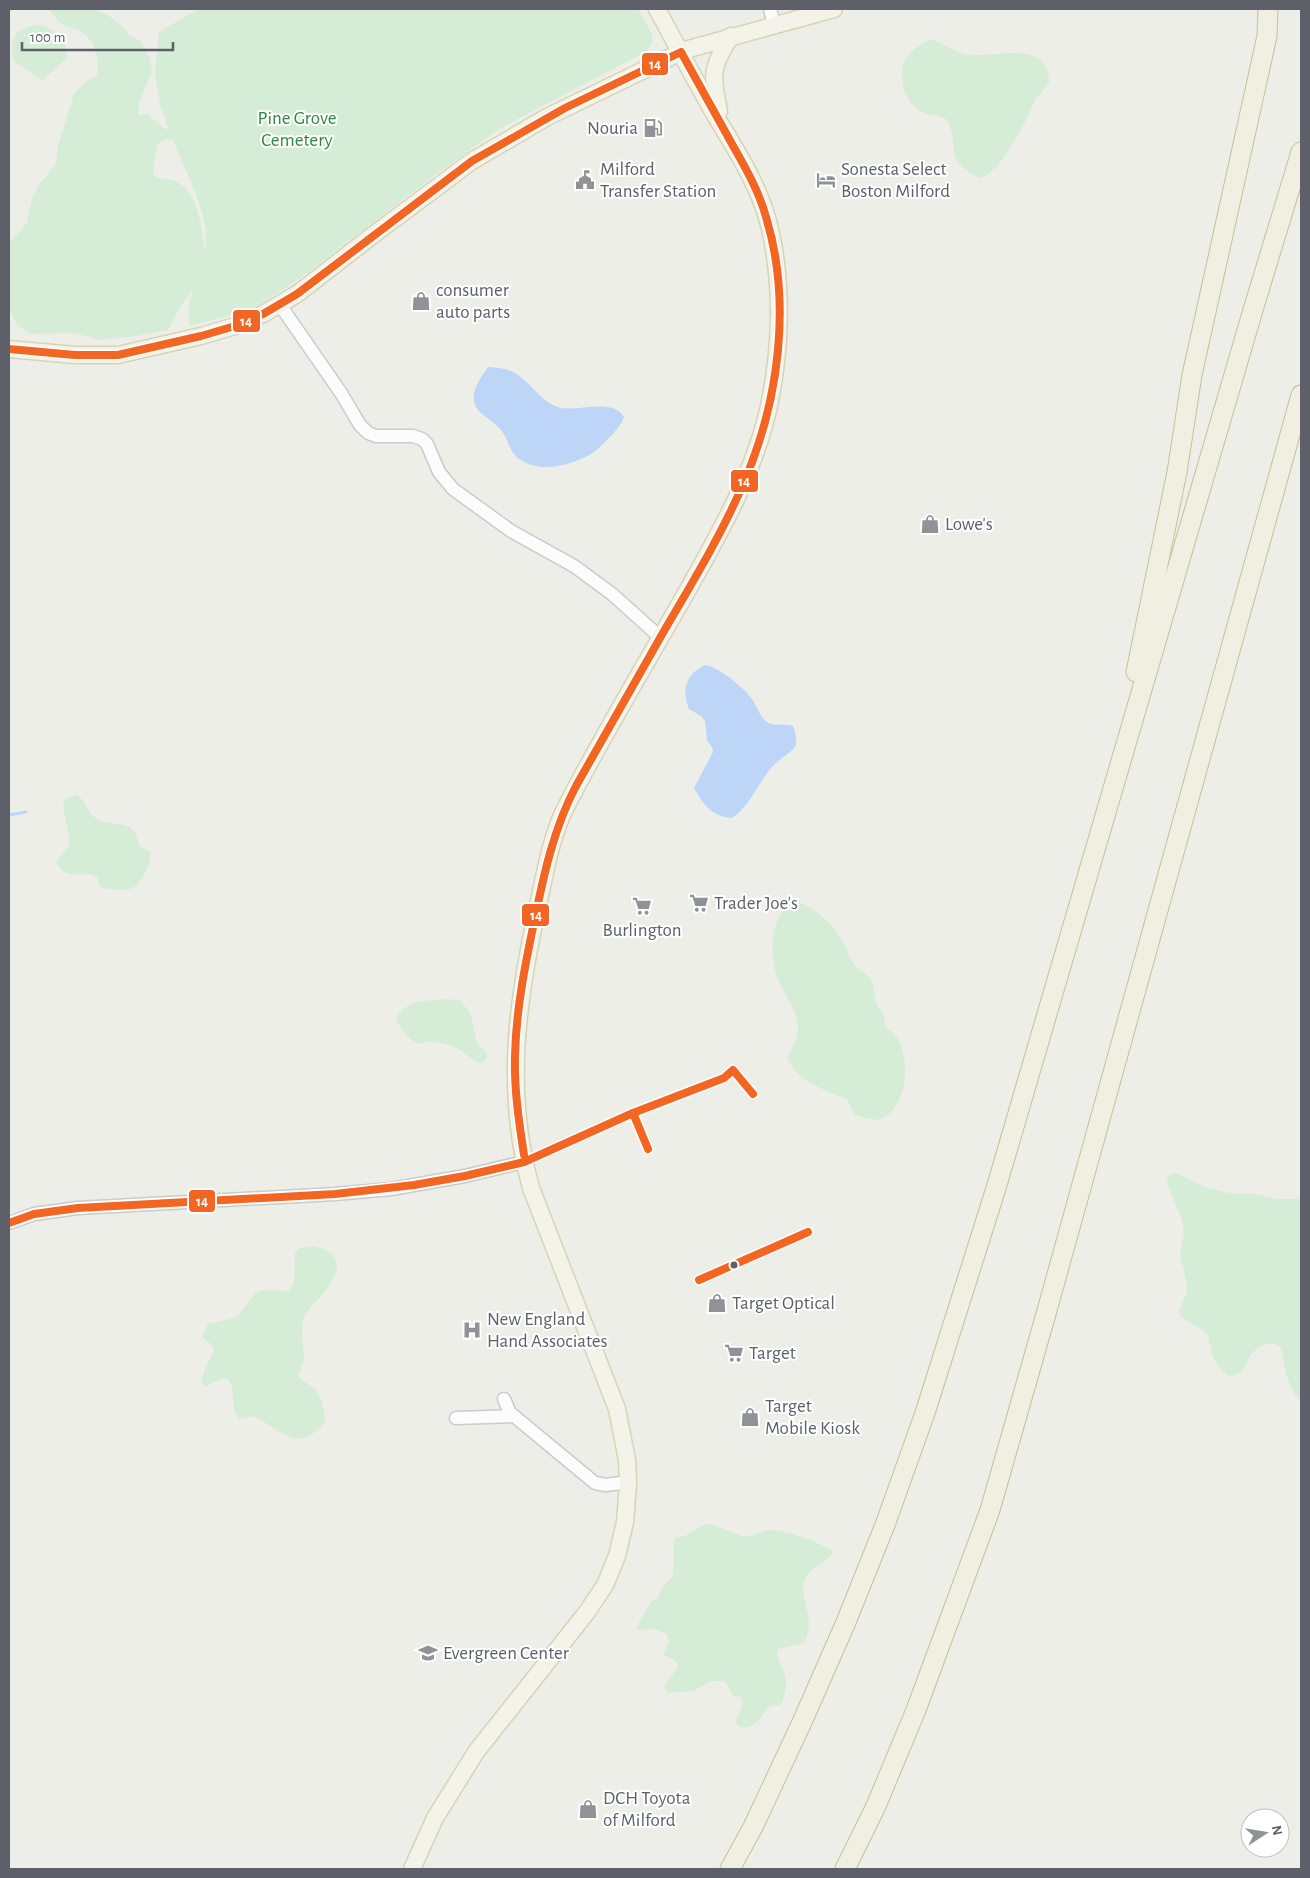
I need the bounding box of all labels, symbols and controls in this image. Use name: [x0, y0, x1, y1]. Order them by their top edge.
scale bar: [22, 20, 174, 52]
text: 100 m: [30, 30, 65, 45]
line badge: 14: [641, 52, 669, 76]
text: 14: [649, 58, 661, 72]
park label: Pine Grove Cemetery: [258, 109, 336, 150]
fuel station icon: Nouria: [642, 117, 664, 139]
place label: Nouria: [587, 119, 638, 138]
place label: Milford Transfer Station: [600, 160, 716, 201]
place label: Sonesta Select Boston Milford: [841, 160, 950, 201]
public building icon: Milford Transfer Station: [574, 169, 596, 191]
hotel icon: Sonesta Select Boston Milford: [815, 169, 837, 191]
place label: consumer auto parts: [436, 281, 510, 322]
shop icon: consumer auto parts: [410, 290, 432, 312]
line badge: 14: [232, 309, 261, 333]
text: 14: [240, 315, 252, 329]
line badge: 14: [730, 469, 759, 493]
text: 14: [738, 475, 750, 489]
shop icon: Lowe's: [919, 513, 941, 535]
place label: Lowe's: [945, 515, 993, 534]
supermarket icon: Trader Joe's: [688, 892, 710, 914]
place label: Trader Joe's: [714, 894, 798, 913]
supermarket icon: Burlington: [631, 895, 653, 917]
line badge: 14: [521, 903, 550, 927]
text: 14: [530, 909, 542, 923]
place label: Burlington: [603, 921, 681, 940]
line badge: 14: [188, 1189, 216, 1213]
text: 14: [196, 1195, 208, 1209]
unlabelled marker: [729, 1260, 739, 1270]
shop icon: Target Optical: [706, 1292, 728, 1314]
place label: Target Optical: [732, 1294, 835, 1313]
place label: New England Hand Associates: [487, 1310, 608, 1351]
hospital icon: New England Hand Associates: [461, 1319, 483, 1341]
supermarket icon: Target: [723, 1342, 745, 1364]
place label: Target: [749, 1344, 796, 1363]
place label: Target Mobile Kiosk: [765, 1397, 860, 1438]
shop icon: Target Mobile Kiosk: [739, 1406, 761, 1428]
school or university icon: Evergreen Center: [417, 1642, 439, 1664]
place label: Evergreen Center: [443, 1644, 569, 1663]
place label: DCH Toyota of Milford: [603, 1789, 691, 1830]
shop icon: DCH Toyota of Milford: [577, 1798, 599, 1820]
north arrow: [1240, 1808, 1290, 1858]
text: N: [1269, 1824, 1285, 1837]

